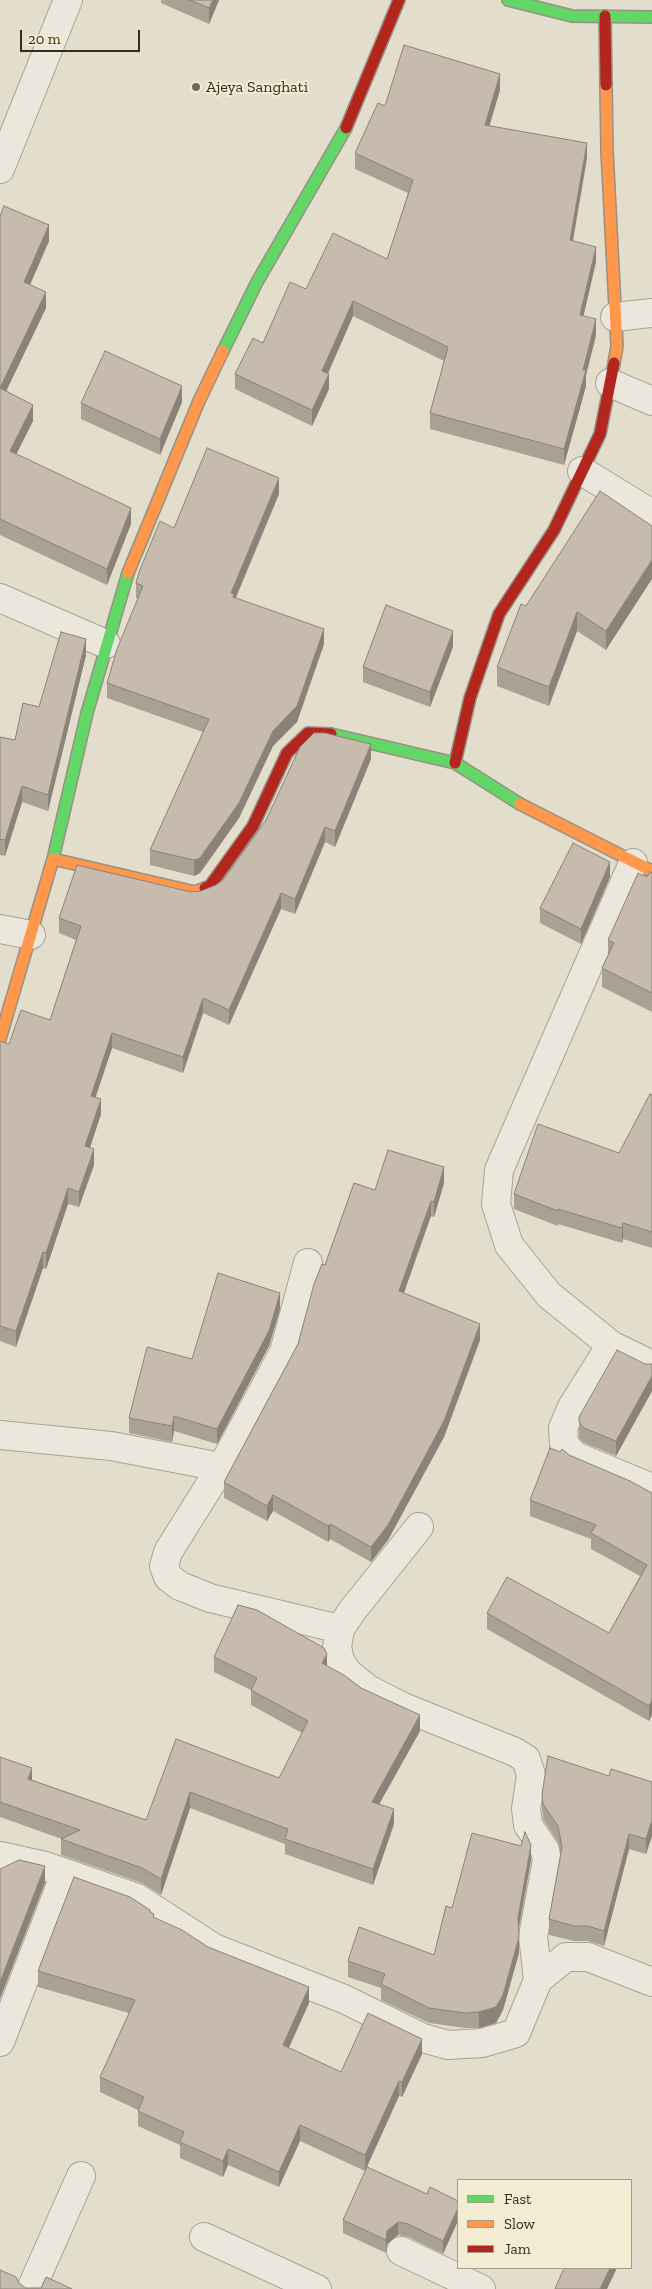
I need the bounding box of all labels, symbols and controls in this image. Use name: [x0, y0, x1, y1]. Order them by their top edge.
scale bar: [22, 20, 142, 52]
text: 20 m: [28, 30, 61, 48]
place label: Ajeya Sanghati: [206, 77, 308, 97]
marker: Ajeya Sanghati: [190, 81, 202, 93]
legend: [457, 2179, 632, 2269]
text: Fast: [504, 2190, 532, 2208]
text: Slow: [504, 2215, 535, 2233]
text: Jam: [504, 2240, 531, 2258]

